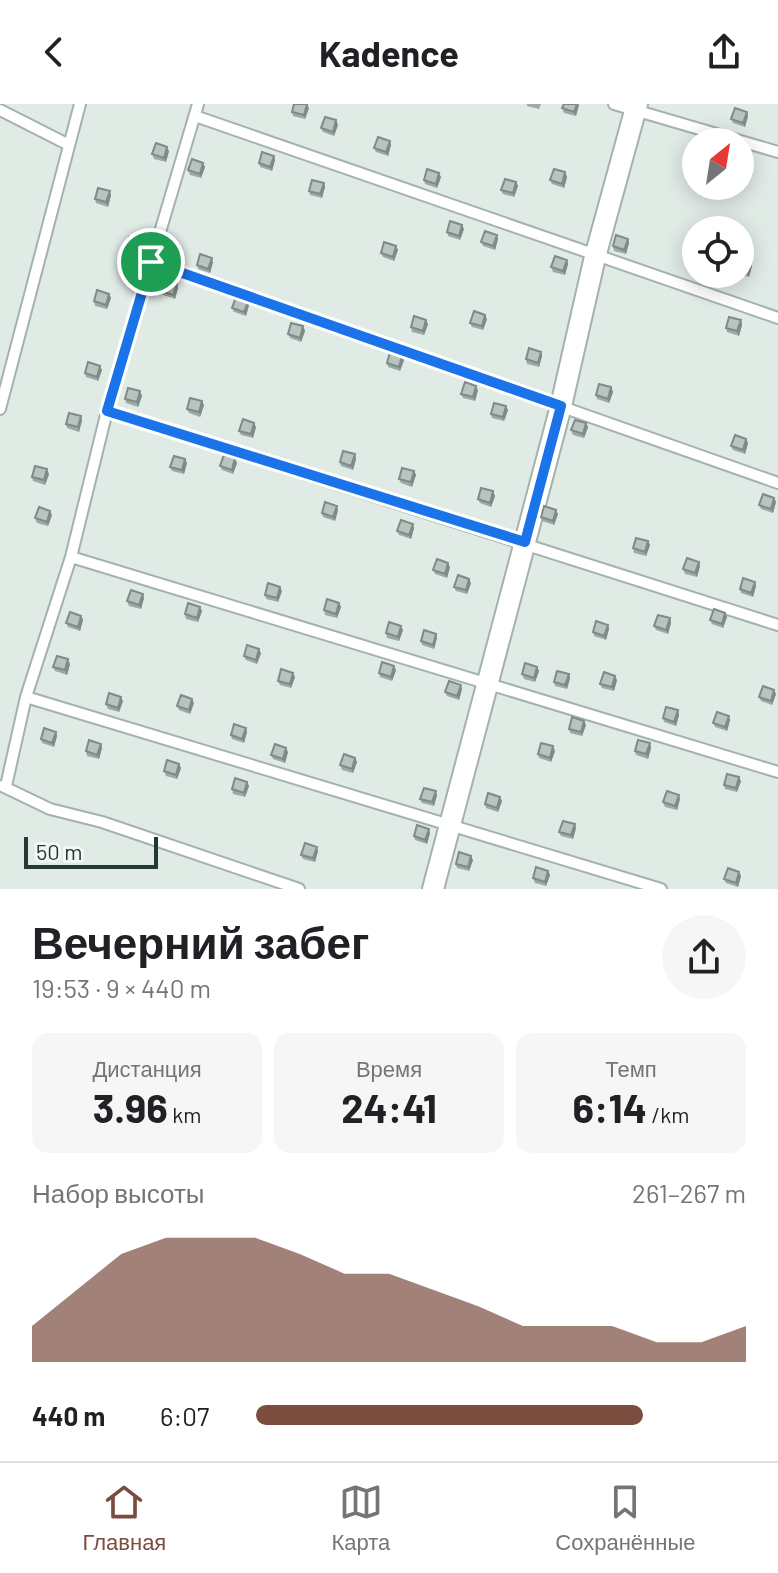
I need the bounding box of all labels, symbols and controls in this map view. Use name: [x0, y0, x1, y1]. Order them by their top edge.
icon: back: [32, 30, 76, 74]
icon: share: [702, 30, 746, 74]
text: Kadence: [319, 31, 459, 74]
north arrow: [682, 128, 754, 200]
map controls: [682, 128, 754, 288]
button: locate: [682, 216, 754, 288]
pin: [117, 228, 185, 296]
icon: arrive: [129, 240, 173, 284]
scale bar: [24, 833, 158, 869]
text: 50 m: [36, 838, 82, 864]
text: Вечерний забег: [32, 915, 369, 968]
button: share: [662, 915, 746, 999]
text: 19:53 · 9 × 440 m: [32, 972, 211, 1003]
text: Дистанция: [92, 1055, 202, 1081]
text: Время: [356, 1055, 422, 1081]
text: Темп: [605, 1055, 657, 1081]
text: 3.96: [93, 1083, 168, 1131]
text: 24:41: [341, 1083, 437, 1131]
text: 6:14: [573, 1083, 647, 1131]
text: km: [168, 1101, 201, 1127]
text: /km: [647, 1101, 689, 1127]
text: Набор высоты: [32, 1177, 205, 1208]
text: 261–267 m: [632, 1177, 746, 1208]
text: 440 m: [32, 1400, 105, 1431]
text: 6:07: [160, 1400, 209, 1431]
tab: Главная: [83, 1480, 166, 1556]
tab: Карта: [331, 1480, 390, 1556]
tab: Сохранённые: [555, 1480, 695, 1556]

